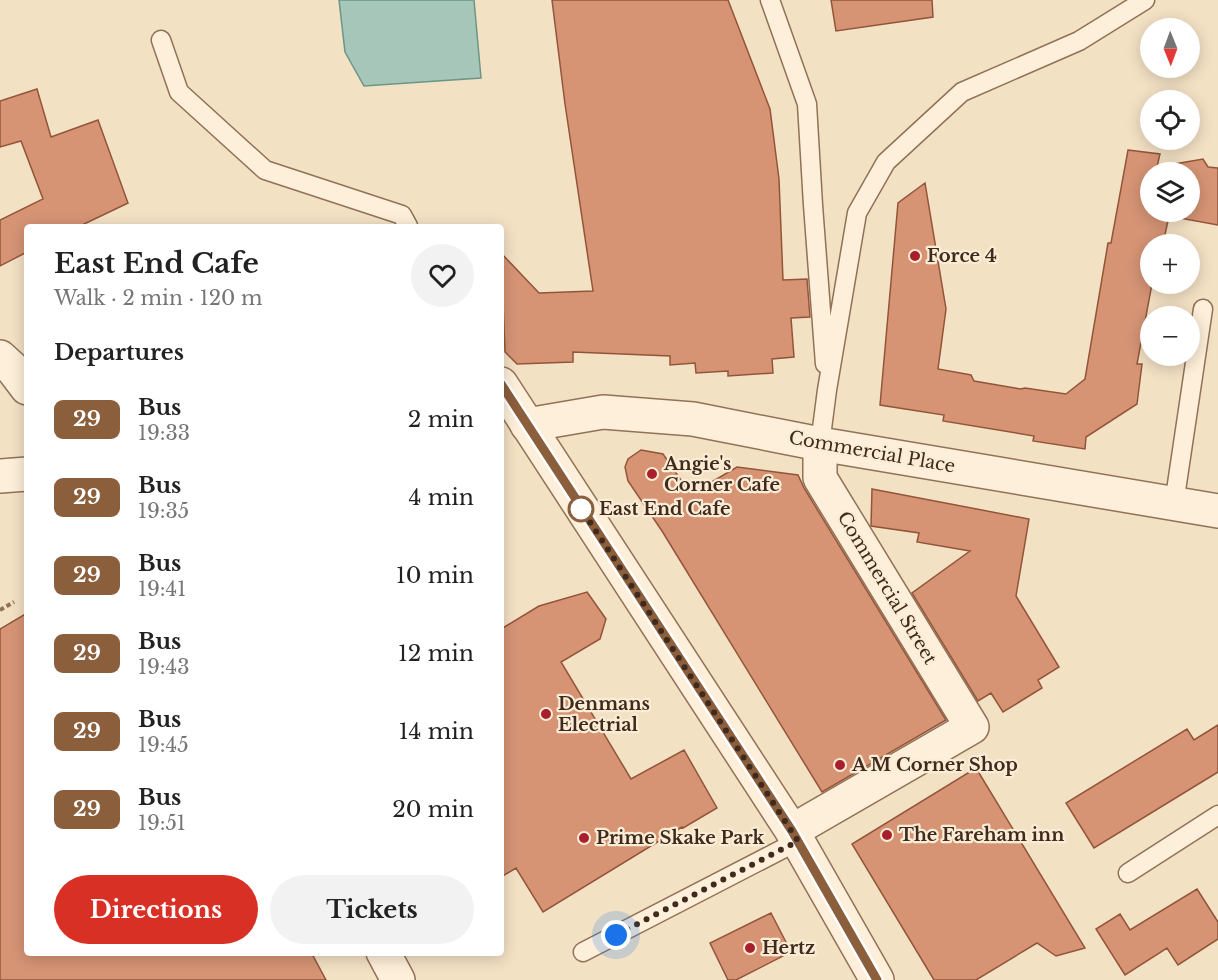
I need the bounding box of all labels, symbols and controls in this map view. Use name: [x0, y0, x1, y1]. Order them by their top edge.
north arrow: [1140, 18, 1200, 78]
map controls: [1140, 18, 1200, 366]
button: locate: [1140, 90, 1200, 150]
button: layers: [1140, 162, 1200, 222]
button: +: [1140, 234, 1200, 294]
button: heart: [411, 244, 474, 307]
place label: Force 4: [927, 245, 997, 267]
text: East End Cafe: [54, 246, 259, 281]
marker: Force 4: [908, 249, 922, 263]
text: Walk · 2 min · 120 m: [54, 286, 263, 310]
button: −: [1140, 306, 1200, 366]
text: Departures: [54, 339, 184, 366]
text: Bus: [138, 394, 181, 421]
text: 29: [73, 406, 101, 432]
text: 2 min: [408, 406, 474, 433]
text: 19:33: [138, 421, 190, 445]
street label: Commercial Place: [787, 427, 957, 477]
place label: Angie's Corner Cafe: [663, 453, 780, 496]
marker: Angie's Corner Cafe: [645, 467, 659, 481]
text: Bus: [138, 472, 181, 499]
text: 29: [73, 484, 101, 510]
text: 4 min: [409, 484, 474, 511]
marker: East End Cafe: [568, 496, 594, 522]
place label: East End Cafe: [599, 498, 731, 520]
text: 19:35: [138, 499, 189, 523]
street label: Commercial Street: [833, 508, 941, 669]
text: Bus: [138, 550, 181, 577]
text: 29: [73, 562, 101, 588]
text: 10 min: [396, 562, 474, 589]
text: 19:41: [138, 577, 186, 601]
text: Bus: [138, 628, 181, 655]
text: 29: [73, 640, 101, 666]
text: 12 min: [398, 640, 474, 667]
text: 19:43: [138, 655, 190, 679]
place label: Denmans Electrial: [558, 693, 650, 736]
text: Bus: [138, 706, 181, 733]
marker: Denmans Electrial: [539, 707, 553, 721]
text: 29: [73, 718, 101, 744]
text: 14 min: [399, 718, 474, 745]
text: 19:45: [138, 733, 189, 757]
place label: A M Corner Shop: [851, 754, 1018, 776]
marker: A M Corner Shop: [833, 758, 847, 772]
text: Bus: [138, 784, 181, 811]
text: 29: [73, 796, 101, 822]
text: 20 min: [392, 796, 474, 823]
text: 19:51: [138, 811, 186, 835]
place label: The Fareham inn: [899, 824, 1064, 846]
place label: Prime Skake Park: [596, 827, 766, 849]
marker: The Fareham inn: [880, 828, 894, 842]
marker: Prime Skake Park: [577, 831, 591, 845]
button: Directions: [54, 875, 258, 944]
button: Tickets: [270, 875, 474, 944]
your location: [601, 920, 631, 950]
place label: Hertz: [762, 937, 815, 959]
marker: Hertz: [743, 941, 757, 955]

